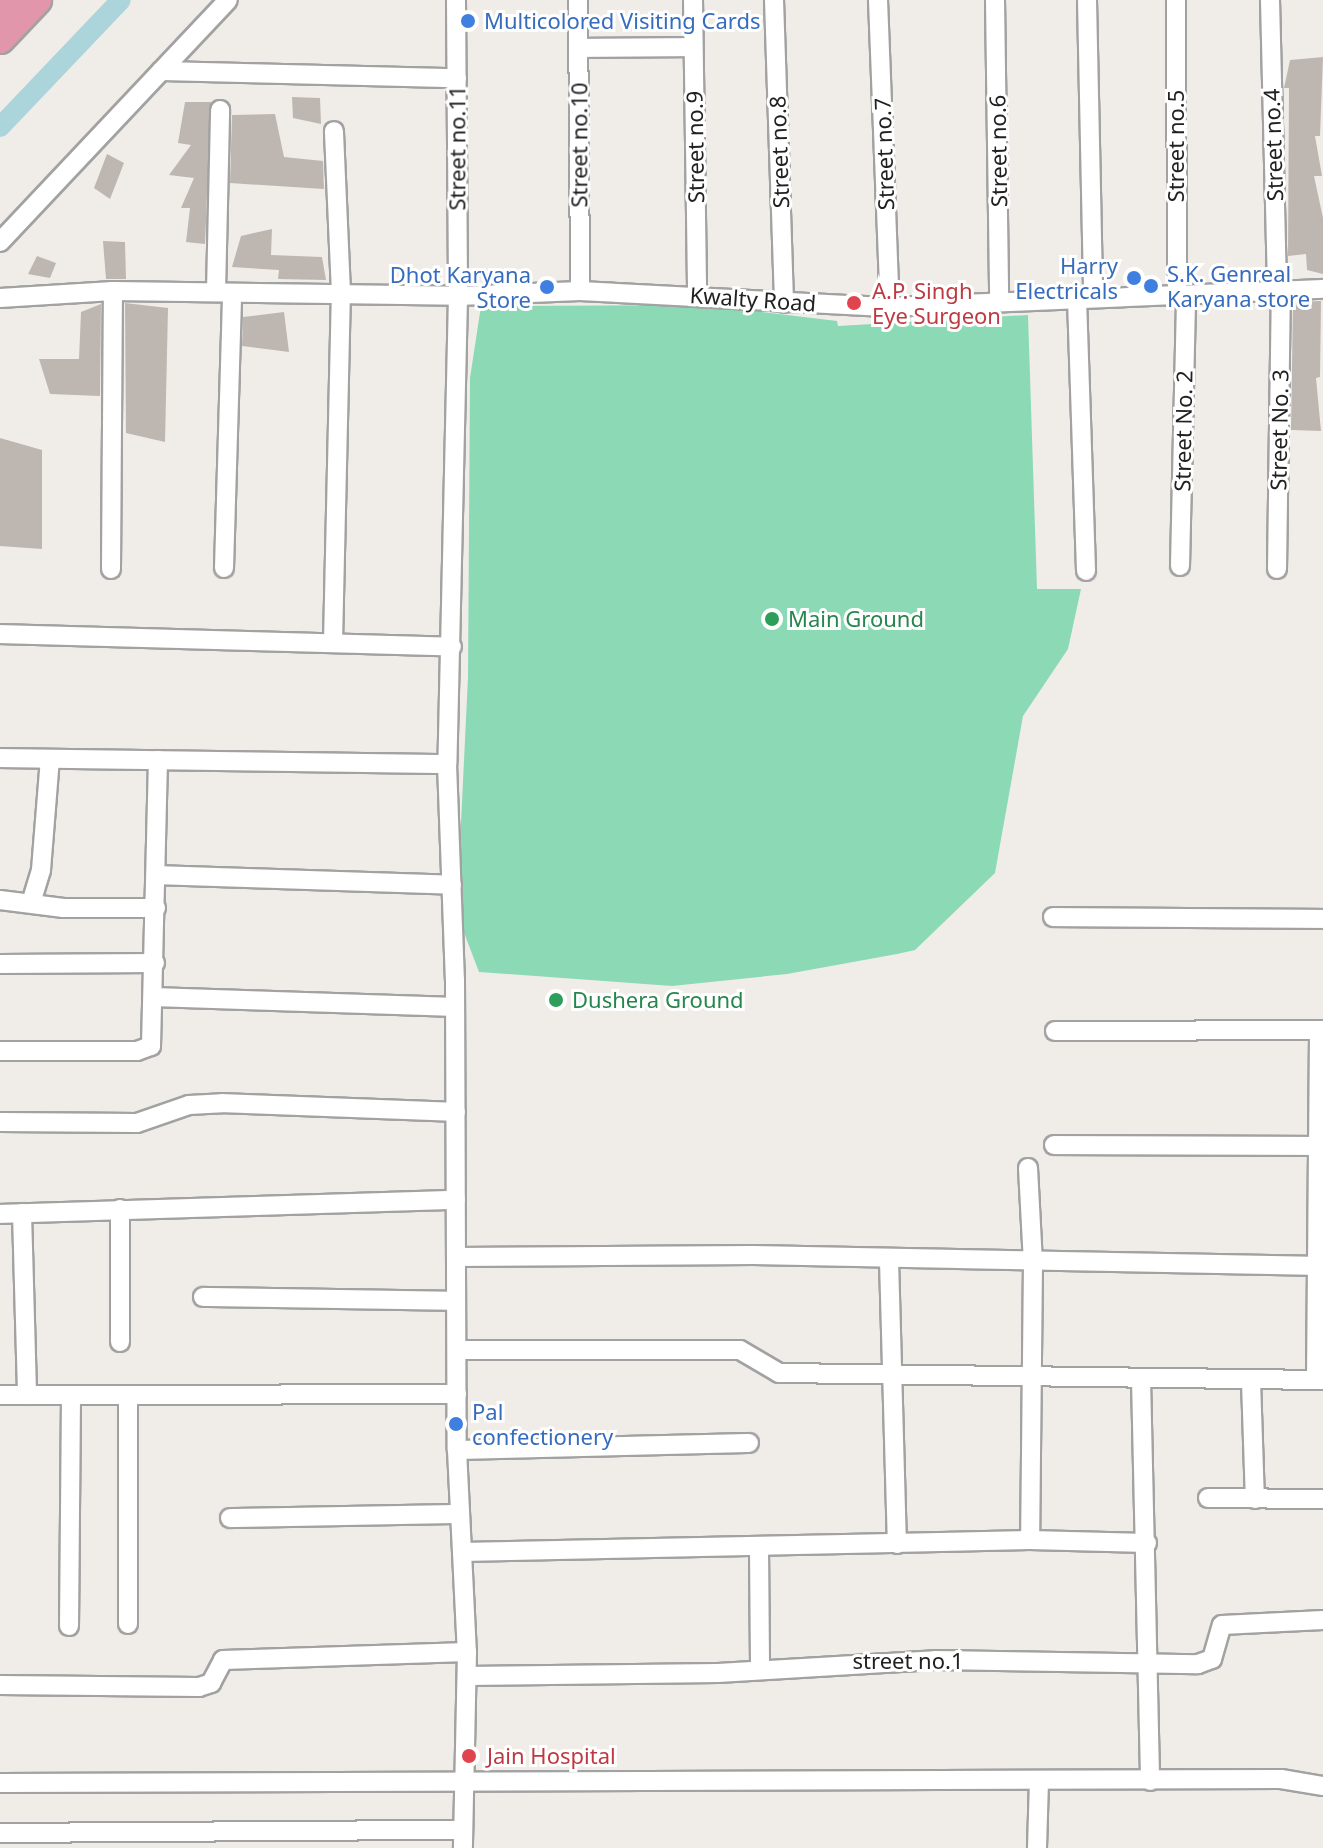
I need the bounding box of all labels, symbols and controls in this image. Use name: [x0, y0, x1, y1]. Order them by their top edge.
place label: Multicolored Visiting Cards: [484, 8, 761, 34]
marker: Multicolored Visiting Cards: [459, 12, 477, 30]
street label: Street no.10: [566, 82, 592, 208]
street label: Street no.11: [444, 85, 470, 211]
street label: Street no.4: [1258, 88, 1288, 202]
street label: Street no.5: [1163, 90, 1189, 202]
street label: Street no.9: [681, 91, 709, 203]
street label: Street no.8: [764, 95, 794, 209]
street label: Street no.6: [984, 95, 1012, 207]
street label: Street no.7: [869, 97, 899, 211]
place label: Harry Electricals: [1015, 252, 1118, 304]
place label: S.K. Genreal Karyana store: [1167, 260, 1310, 312]
place label: Dhot Karyana Store: [390, 261, 531, 312]
marker: Harry Electricals: [1125, 269, 1143, 287]
place label: A.P. Singh Eye Surgeon: [872, 277, 1001, 328]
marker: S.K. Genreal Karyana store: [1142, 277, 1160, 295]
marker: Dhot Karyana Store: [538, 278, 556, 296]
street label: Kwalty Road: [689, 281, 817, 317]
marker: A.P. Singh Eye Surgeon: [843, 292, 865, 314]
street label: Street No. 3: [1265, 369, 1293, 491]
street label: Street No. 2: [1169, 370, 1197, 492]
place label: Main Ground: [788, 606, 924, 632]
marker: Main Ground: [763, 610, 781, 628]
place label: Dushera Ground: [572, 987, 744, 1013]
marker: Dushera Ground: [547, 991, 565, 1009]
place label: Pal confectionery: [472, 1398, 613, 1450]
marker: Pal confectionery: [447, 1415, 465, 1433]
street label: street no.1: [853, 1648, 963, 1674]
place label: Jain Hospital: [487, 1743, 616, 1769]
marker: Jain Hospital: [458, 1745, 480, 1767]

